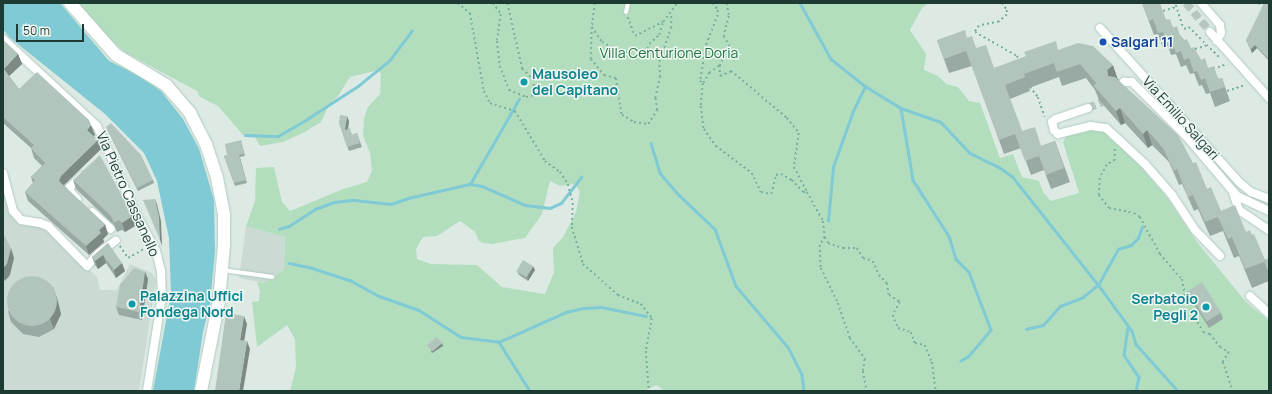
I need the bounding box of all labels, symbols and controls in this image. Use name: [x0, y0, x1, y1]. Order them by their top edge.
scale bar: [18, 16, 86, 42]
text: 50 m: [23, 22, 50, 39]
place label: Salgari 11: [1111, 34, 1173, 50]
marker: Salgari 11: [1098, 37, 1108, 47]
park label: Villa Centurione Doria: [600, 45, 738, 61]
place label: Mausoleo del Capitano: [532, 66, 618, 98]
street label: Via Emilio Salgari: [1139, 73, 1223, 163]
marker: Mausoleo del Capitano: [519, 77, 529, 87]
street label: Via Pietro Cassanello: [93, 129, 163, 259]
place label: Palazzina Uffici Fondega Nord: [140, 288, 243, 320]
place label: Serbatoio Pegli 2: [1131, 291, 1198, 324]
marker: Palazzina Uffici Fondega Nord: [127, 299, 137, 309]
marker: Serbatoio Pegli 2: [1201, 302, 1211, 312]

